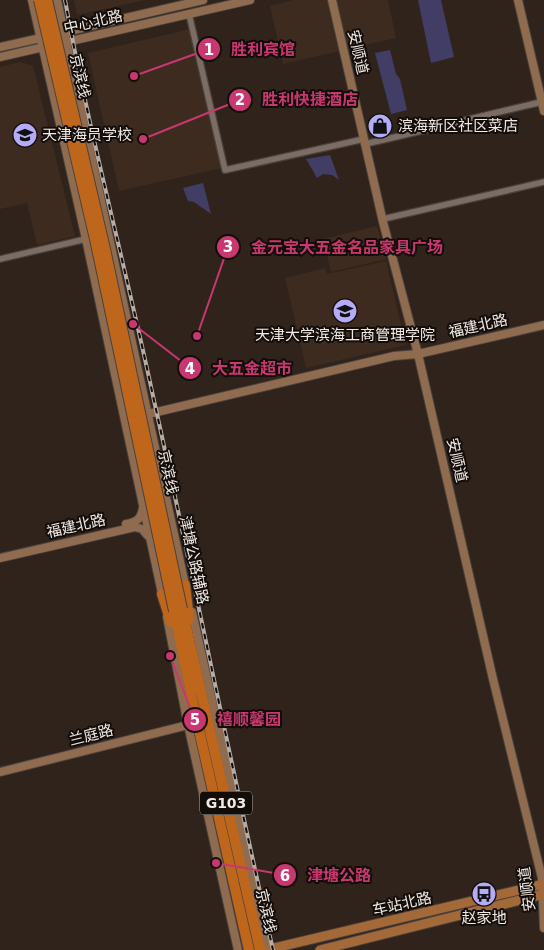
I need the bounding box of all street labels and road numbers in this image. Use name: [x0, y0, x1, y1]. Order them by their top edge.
street label: 中心北路: [62, 6, 124, 38]
street label: 安顺道: [344, 28, 372, 76]
street label: 京滨线: [66, 52, 94, 100]
street label: 福建北路: [447, 310, 509, 342]
street label: 安顺道: [443, 436, 471, 484]
street label: 京滨线: [155, 448, 181, 496]
street label: 福建北路: [45, 510, 107, 542]
street label: 津塘公路辅路: [176, 514, 212, 606]
street label: 兰庭路: [67, 721, 115, 749]
road number: G103: [200, 791, 252, 814]
street label: 安顺道: [515, 866, 539, 912]
street label: 京滨线: [252, 887, 280, 935]
street label: 车站北路: [371, 888, 433, 920]

